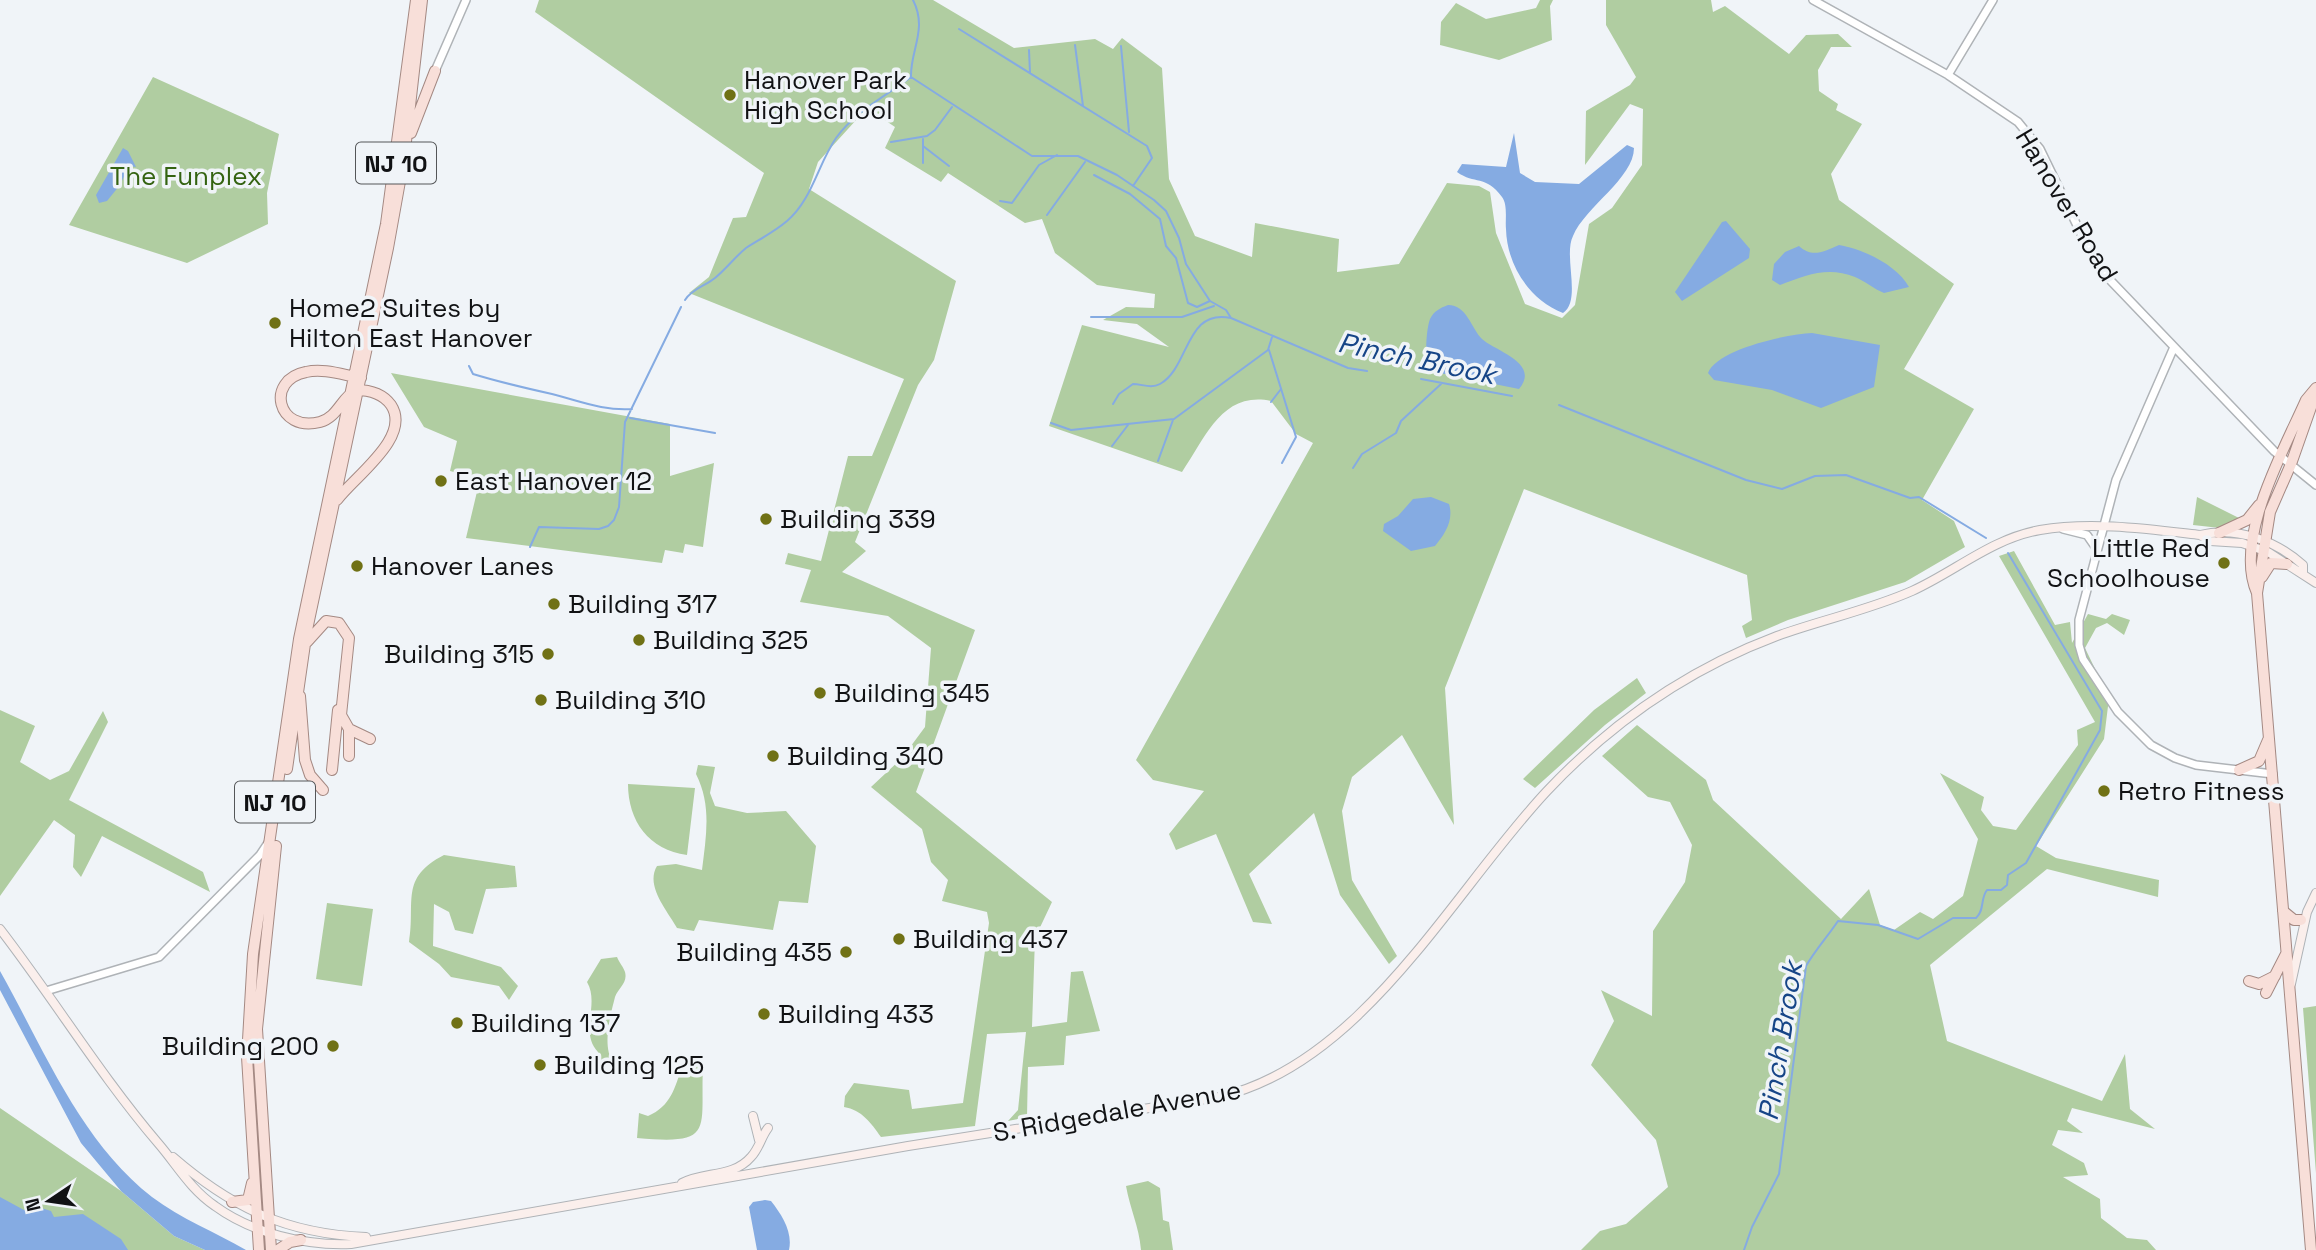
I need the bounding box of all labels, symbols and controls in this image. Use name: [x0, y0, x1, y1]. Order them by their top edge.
place label: Hanover Park High School: [744, 63, 907, 127]
marker: Hanover Park High School: [722, 87, 738, 103]
street label: Hanover Road: [2008, 122, 2126, 288]
road number: NJ 10: [356, 142, 436, 183]
park label: The Funplex: [110, 159, 262, 193]
place label: Home2 Suites by Hilton East Hanover: [289, 291, 533, 355]
marker: Home2 Suites by Hilton East Hanover: [267, 315, 283, 331]
water label: Pinch Brook: [1335, 324, 1502, 393]
place label: East Hanover 12: [455, 464, 652, 498]
marker: East Hanover 12: [433, 473, 449, 489]
place label: Building 339: [780, 502, 936, 536]
marker: Building 339: [758, 511, 774, 527]
place label: Little Red Schoolhouse: [2047, 531, 2210, 595]
place label: Hanover Lanes: [371, 549, 554, 583]
marker: Little Red Schoolhouse: [2216, 555, 2232, 571]
marker: Hanover Lanes: [349, 558, 365, 574]
place label: Building 317: [568, 587, 717, 621]
marker: Building 317: [546, 596, 562, 612]
place label: Building 325: [653, 623, 808, 657]
marker: Building 325: [631, 632, 647, 648]
place label: Building 315: [384, 637, 534, 671]
marker: Building 315: [540, 646, 556, 662]
place label: Building 345: [834, 676, 990, 710]
place label: Building 310: [555, 683, 706, 717]
marker: Building 345: [812, 685, 828, 701]
marker: Building 310: [533, 692, 549, 708]
place label: Building 340: [787, 739, 944, 773]
marker: Building 340: [765, 748, 781, 764]
place label: Retro Fitness: [2118, 774, 2284, 808]
road number: NJ 10: [235, 782, 315, 822]
marker: Retro Fitness: [2096, 783, 2112, 799]
place label: Building 437: [913, 922, 1068, 956]
marker: Building 437: [891, 931, 907, 947]
place label: Building 435: [676, 935, 832, 969]
marker: Building 435: [838, 944, 854, 960]
water label: Pinch Brook: [1750, 956, 1811, 1123]
place label: Building 433: [778, 997, 934, 1031]
place label: Building 137: [471, 1006, 621, 1040]
marker: Building 433: [756, 1006, 772, 1022]
marker: Building 137: [449, 1015, 465, 1031]
place label: Building 200: [162, 1029, 319, 1063]
marker: Building 200: [325, 1038, 341, 1054]
place label: Building 125: [554, 1048, 704, 1082]
marker: Building 125: [532, 1057, 548, 1073]
street label: S. Ridgedale Avenue: [990, 1072, 1244, 1150]
north arrow: [14, 1166, 84, 1236]
text: N: [19, 1196, 47, 1214]

